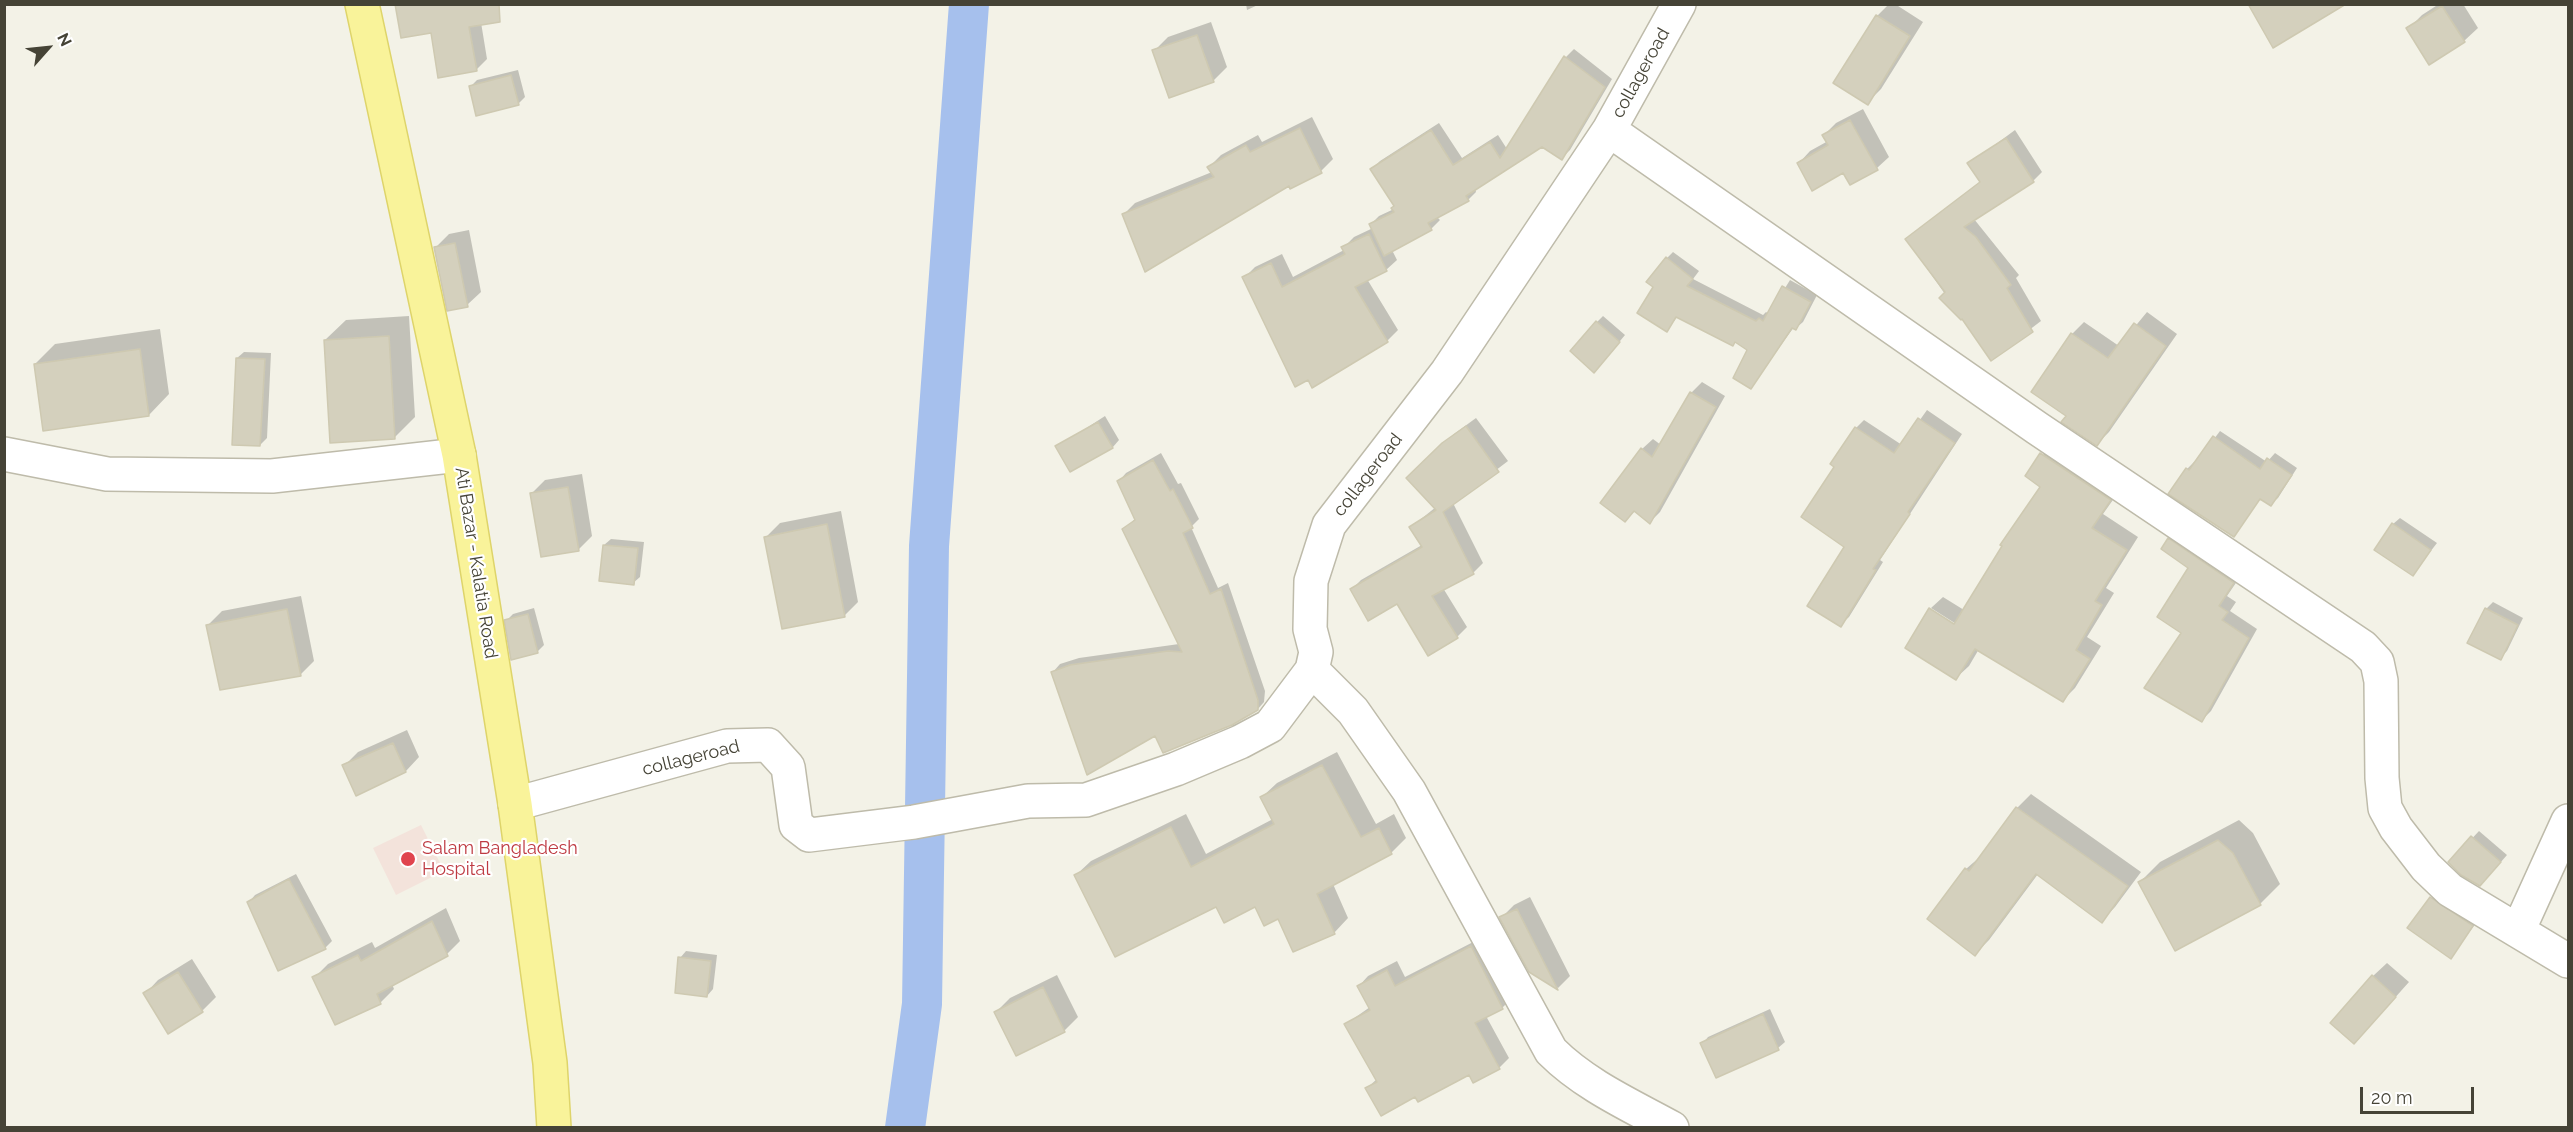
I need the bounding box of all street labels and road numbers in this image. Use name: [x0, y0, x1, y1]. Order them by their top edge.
street label: collageroad: [1607, 24, 1675, 122]
street label: collageroad: [1329, 429, 1407, 521]
street label: Ati Bazar - Kalatia Road: [450, 466, 502, 660]
street label: collageroad: [640, 735, 742, 781]

